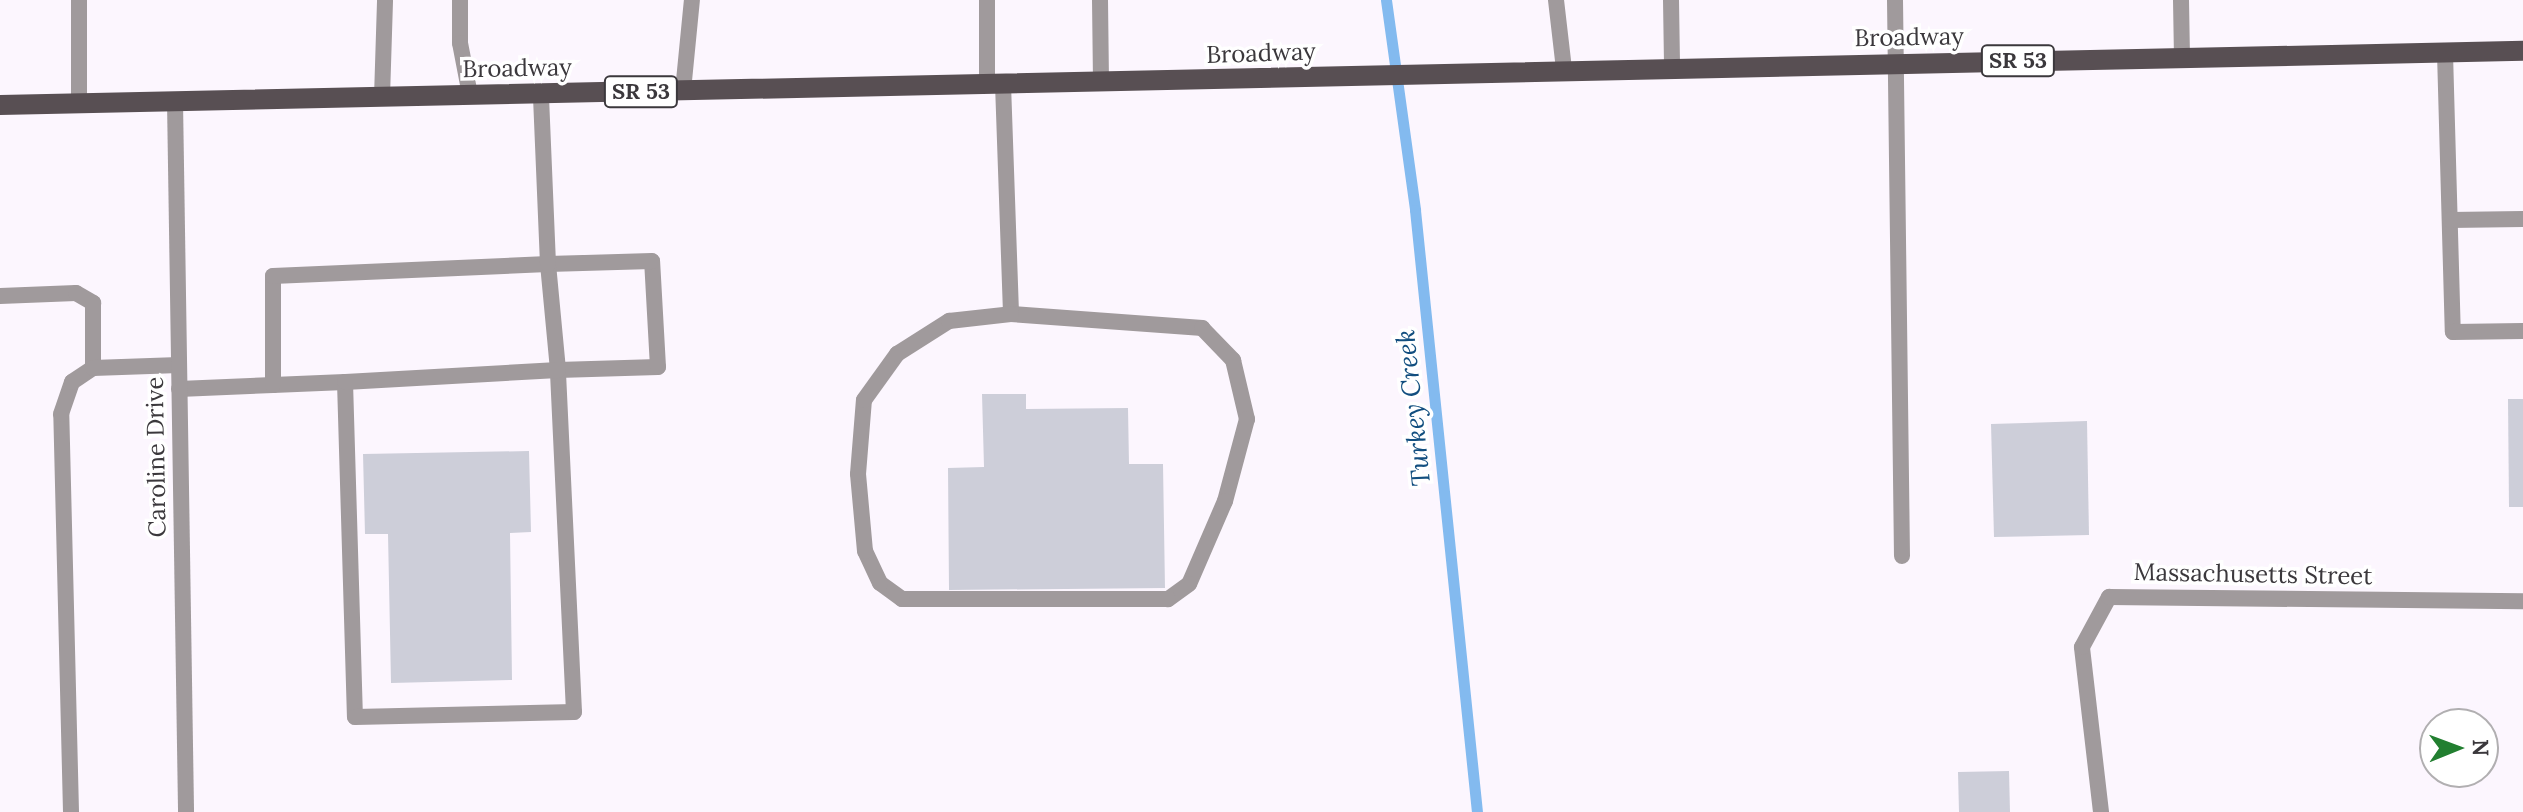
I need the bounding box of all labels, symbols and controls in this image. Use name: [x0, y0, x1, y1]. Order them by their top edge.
street label: Broadway: [1854, 22, 1964, 52]
street label: Broadway: [1206, 37, 1316, 69]
road number: SR 53: [1980, 43, 2056, 79]
street label: Broadway: [462, 53, 572, 83]
road number: SR 53: [603, 74, 679, 110]
water label: Turkey Creek: [1389, 328, 1437, 488]
street label: Caroline Drive: [140, 376, 172, 538]
street label: Massachusetts Street: [2133, 558, 2373, 590]
north arrow: [2419, 708, 2499, 788]
text: N: [2467, 739, 2495, 756]

